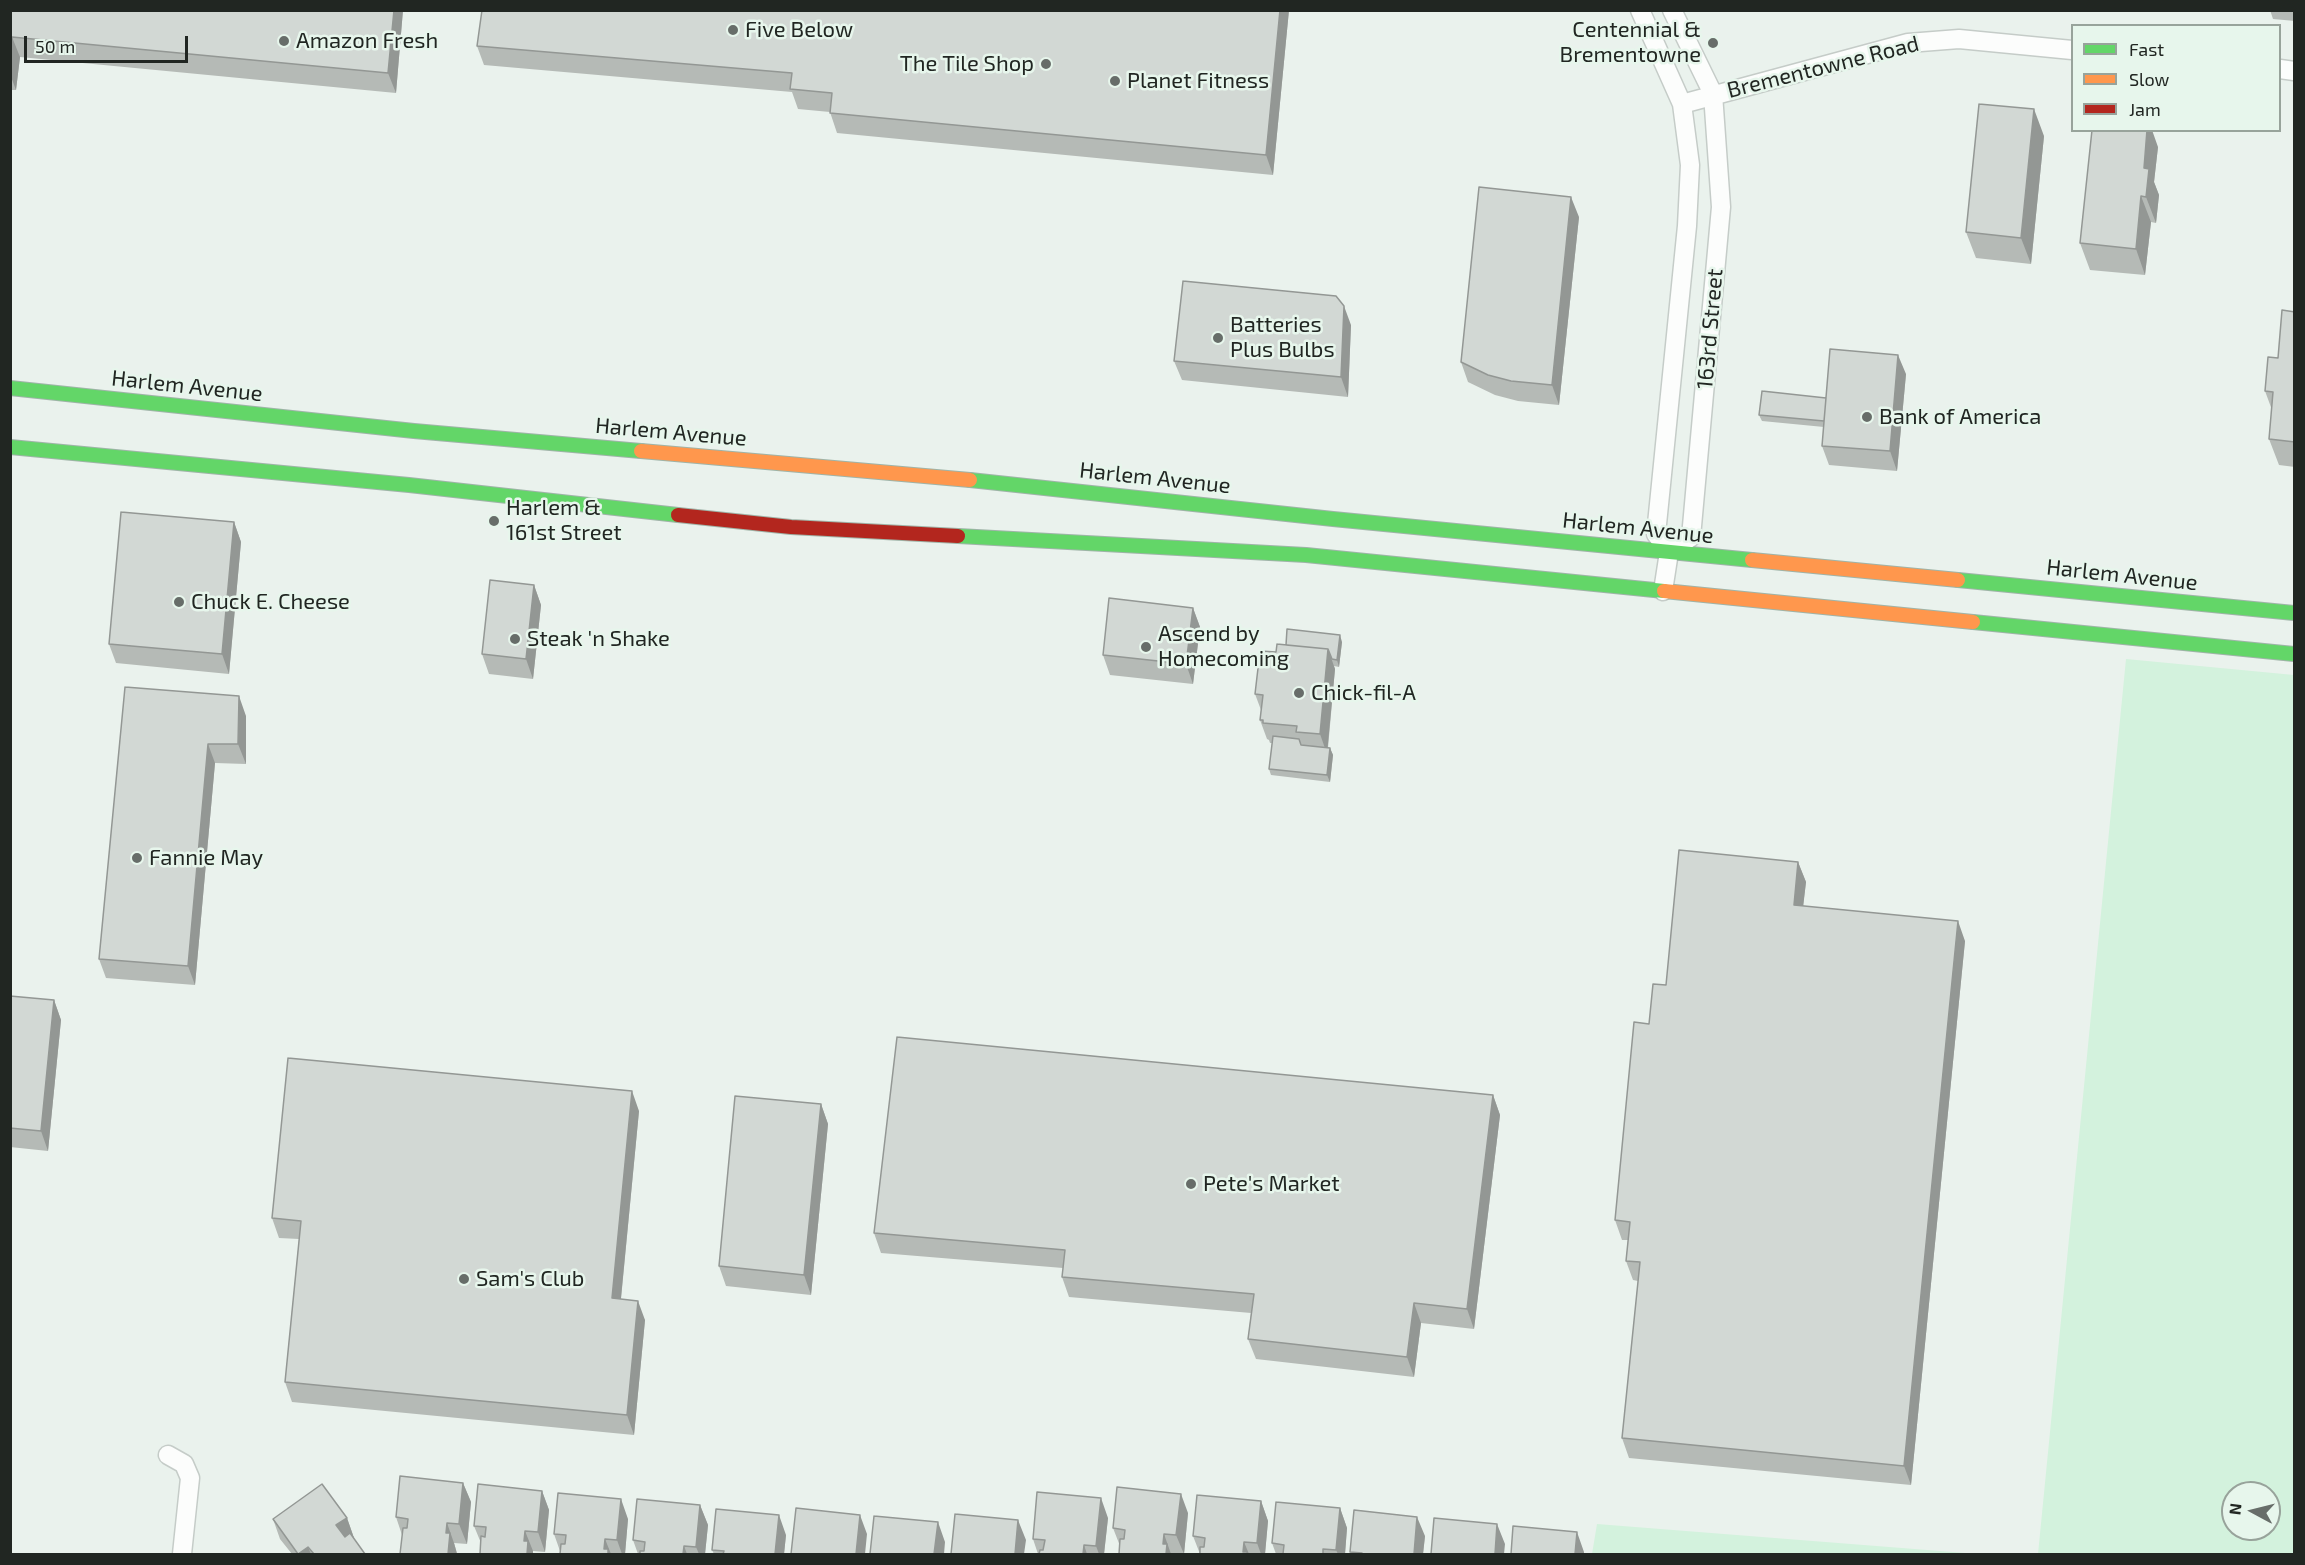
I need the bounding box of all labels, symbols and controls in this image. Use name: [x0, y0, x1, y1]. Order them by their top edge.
place label: Five Below: [745, 17, 853, 43]
place label: Centennial & Brementowne: [1560, 17, 1701, 68]
marker: Five Below: [726, 23, 740, 37]
scale bar: [27, 24, 190, 62]
legend: [2071, 24, 2281, 132]
place label: Amazon Fresh: [296, 28, 438, 54]
street label: Brementowne Road: [1724, 30, 1922, 104]
marker: Amazon Fresh: [277, 34, 291, 48]
text: 50 m: [35, 35, 75, 57]
marker: Centennial & Brementowne: [1706, 36, 1720, 50]
text: Fast: [2129, 38, 2164, 60]
place label: The Tile Shop: [900, 51, 1034, 77]
marker: The Tile Shop: [1039, 57, 1053, 71]
place label: Planet Fitness: [1127, 68, 1269, 94]
text: Slow: [2129, 68, 2169, 90]
marker: Planet Fitness: [1108, 74, 1122, 88]
text: Jam: [2129, 98, 2161, 120]
street label: 163rd Street: [1692, 268, 1728, 390]
place label: Batteries Plus Bulbs: [1230, 312, 1335, 364]
marker: Batteries Plus Bulbs: [1211, 331, 1225, 345]
street label: Harlem Avenue: [110, 365, 264, 407]
place label: Bank of America: [1879, 404, 2041, 430]
marker: Bank of America: [1860, 410, 1874, 424]
street label: Harlem Avenue: [594, 412, 748, 452]
street label: Harlem Avenue: [1078, 457, 1232, 499]
place label: Harlem & 161st Street: [506, 495, 622, 546]
street label: Harlem Avenue: [1561, 507, 1715, 549]
marker: Harlem & 161st Street: [487, 514, 501, 528]
street label: Harlem Avenue: [2045, 554, 2199, 596]
place label: Chuck E. Cheese: [191, 589, 350, 615]
marker: Chuck E. Cheese: [172, 595, 186, 609]
place label: Ascend by Homecoming: [1158, 621, 1289, 672]
place label: Steak 'n Shake: [527, 626, 670, 652]
marker: Steak 'n Shake: [508, 632, 522, 646]
marker: Ascend by Homecoming: [1139, 640, 1153, 654]
place label: Chick-fil-A: [1311, 680, 1416, 706]
marker: Chick-fil-A: [1292, 686, 1306, 700]
place label: Fannie May: [149, 845, 263, 871]
marker: Fannie May: [130, 851, 144, 865]
place label: Pete's Market: [1203, 1171, 1340, 1197]
marker: Pete's Market: [1184, 1177, 1198, 1191]
place label: Sam's Club: [476, 1266, 584, 1292]
marker: Sam's Club: [457, 1272, 471, 1286]
north arrow: [2221, 1481, 2281, 1541]
text: N: [2224, 1502, 2245, 1516]

